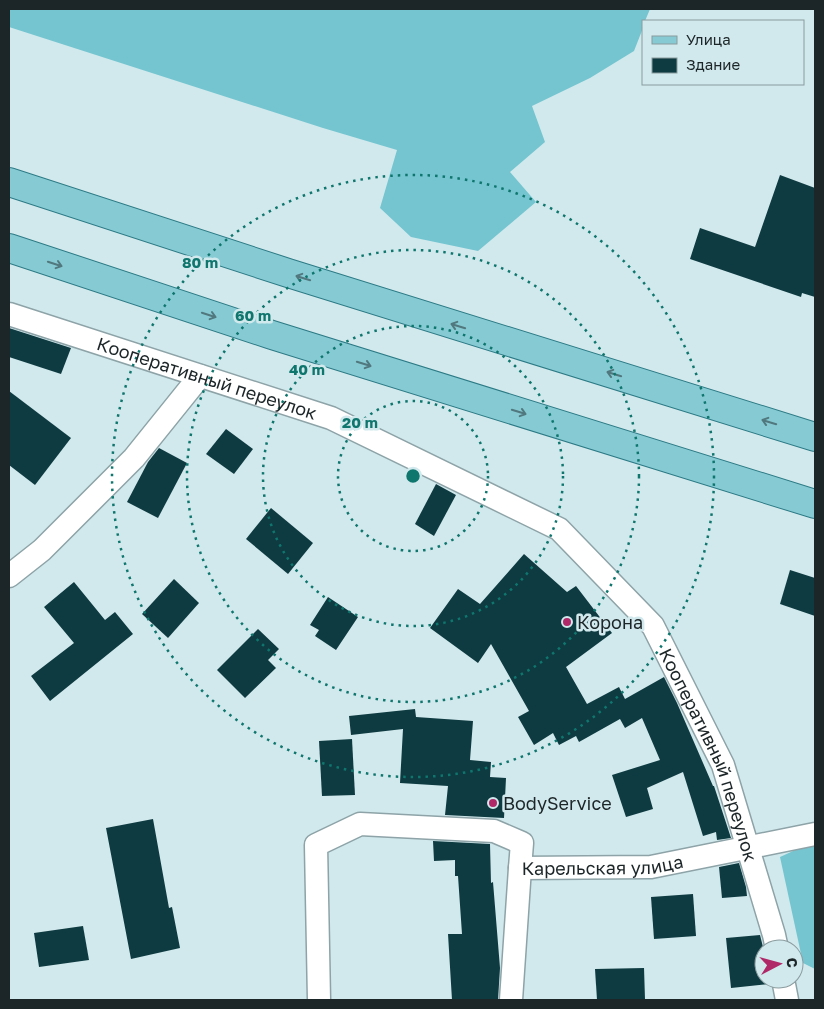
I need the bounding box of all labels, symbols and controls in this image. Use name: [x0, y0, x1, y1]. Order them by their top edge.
legend: [642, 20, 804, 85]
text: Улица: [686, 30, 731, 48]
text: Здание: [686, 55, 740, 73]
text: 80 m: [182, 253, 218, 271]
one-way arrow: [47, 259, 63, 269]
one-way arrow: [296, 272, 312, 282]
text: 60 m: [235, 306, 271, 324]
one-way arrow: [201, 310, 217, 320]
one-way arrow: [451, 320, 467, 330]
street label: Кооперативный переулок: [94, 332, 320, 424]
one-way arrow: [356, 359, 372, 369]
text: 40 m: [289, 360, 325, 378]
one-way arrow: [606, 369, 622, 378]
one-way arrow: [511, 408, 527, 417]
text: 20 m: [342, 413, 378, 431]
one-way arrow: [761, 417, 777, 427]
centre of rings: [404, 467, 422, 485]
place label: Корона: [577, 611, 643, 633]
marker: Корона: [561, 616, 573, 628]
street label: Кооперативный переулок: [655, 644, 762, 864]
place label: BodyService: [503, 792, 612, 814]
marker: BodyService: [487, 797, 499, 809]
street label: Карельская улица: [522, 850, 685, 879]
north arrow: [754, 939, 804, 989]
text: С: [783, 957, 801, 968]

